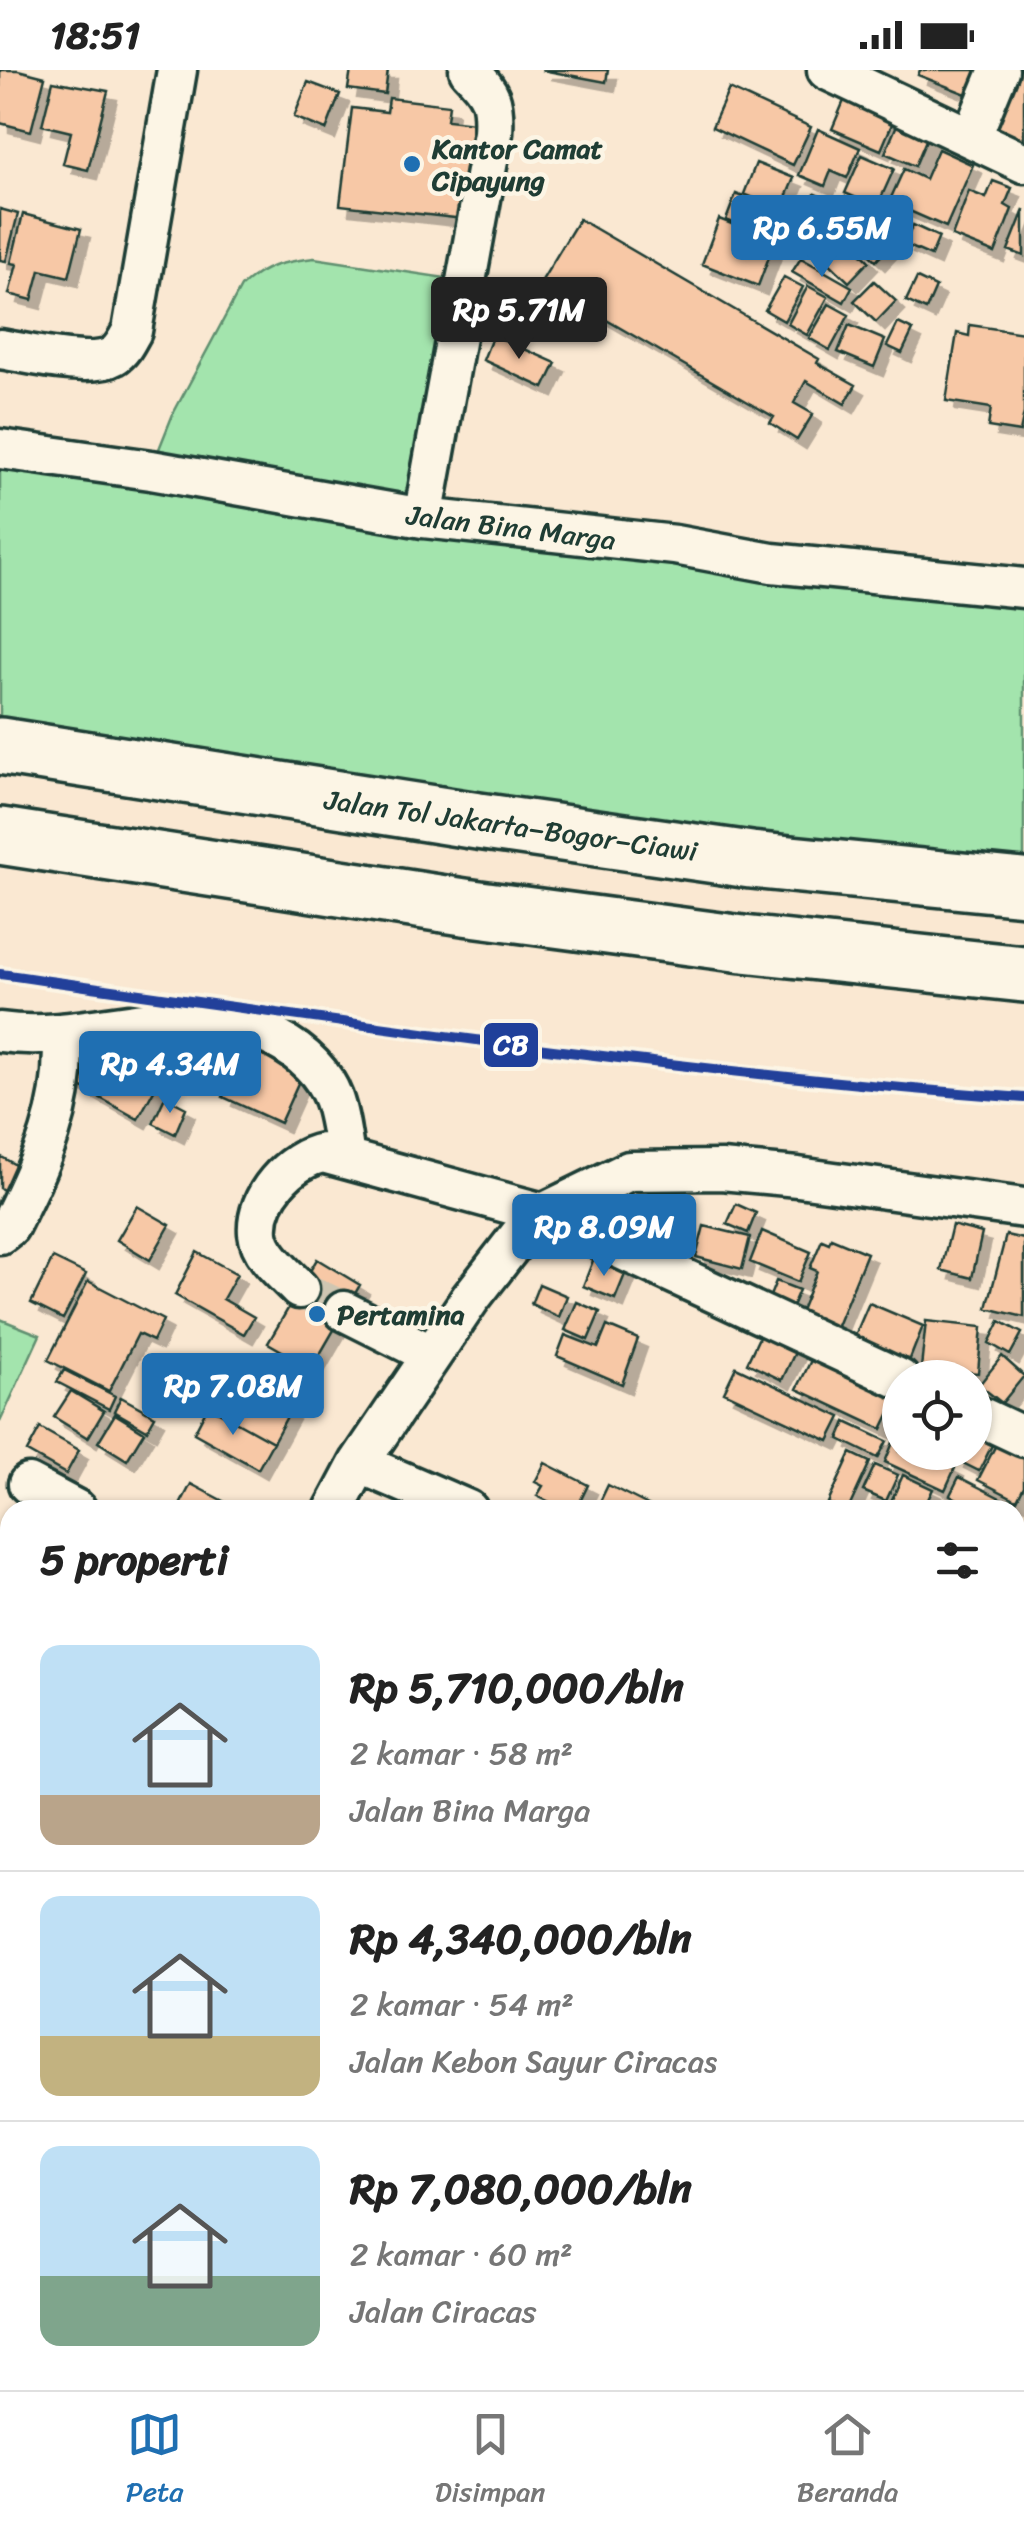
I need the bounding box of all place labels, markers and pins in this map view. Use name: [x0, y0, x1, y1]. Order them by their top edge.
place label: Kantor Camat Cipayung: [431, 124, 603, 205]
marker: Kantor Camat Cipayung: [401, 153, 423, 175]
pin: Rp 6.55M: [719, 195, 925, 280]
pin: Rp 5.71M: [416, 277, 622, 362]
pin: Rp 4.34M: [67, 1031, 273, 1116]
pin: Rp 8.09M: [501, 1194, 707, 1279]
place label: Pertamina: [337, 1290, 465, 1339]
marker: Pertamina: [306, 1303, 328, 1325]
pin: Rp 7.08M: [130, 1353, 336, 1438]

